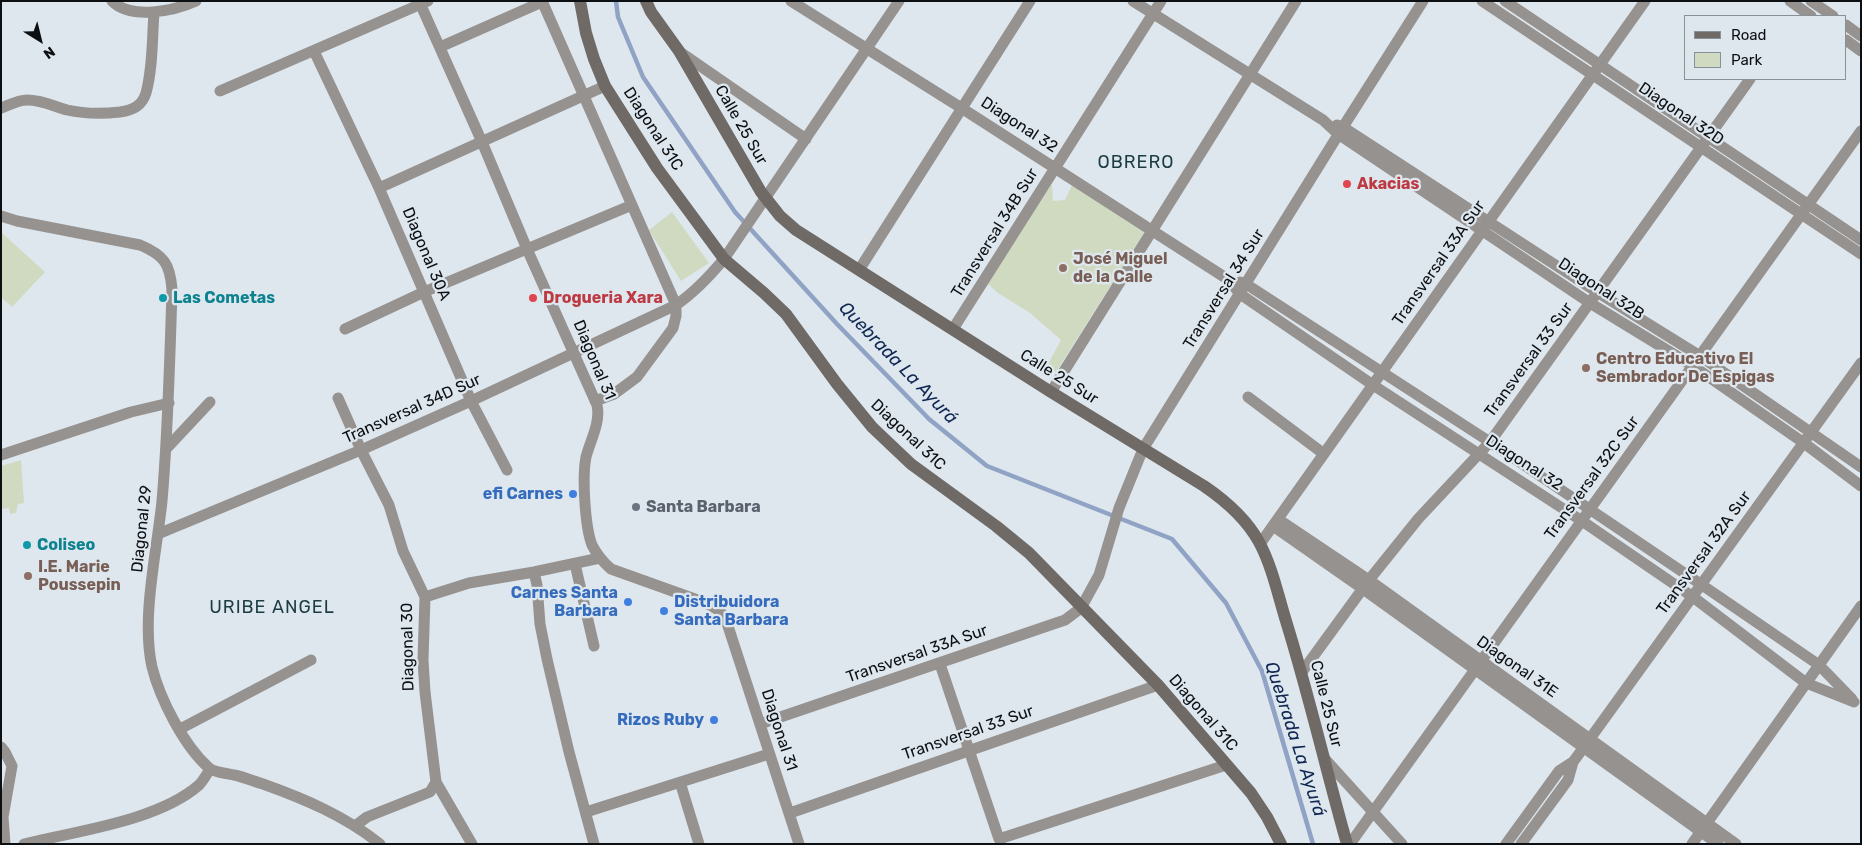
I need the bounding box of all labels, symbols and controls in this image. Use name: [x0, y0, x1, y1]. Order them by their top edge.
north arrow: [15, 15, 65, 65]
legend: [1684, 15, 1847, 80]
text: Road: [1731, 26, 1767, 44]
text: N: [40, 43, 58, 62]
text: Park: [1731, 51, 1762, 69]
street label: Diagonal 32D: [1635, 78, 1727, 150]
street label: Calle 25 Sur: [711, 82, 771, 168]
street label: Diagonal 31C: [619, 84, 687, 174]
street label: Diagonal 32: [977, 93, 1061, 157]
district label: OBRERO: [1097, 152, 1175, 174]
street label: Transversal 34B Sur: [948, 165, 1042, 301]
place label: Akacias: [1357, 174, 1419, 194]
marker: Akacias: [1341, 178, 1353, 190]
street label: Transversal 33A Sur: [1389, 197, 1489, 329]
street label: Diagonal 30A: [398, 205, 454, 303]
street label: Transversal 34 Sur: [1179, 225, 1269, 353]
place label: José Miguel de la Calle: [1073, 249, 1168, 287]
street label: Diagonal 32B: [1554, 254, 1648, 324]
marker: José Miguel de la Calle: [1057, 262, 1069, 274]
place label: Las Cometas: [173, 288, 275, 308]
place label: Drogueria Xara: [543, 288, 663, 308]
marker: Las Cometas: [157, 292, 169, 304]
marker: Drogueria Xara: [527, 292, 539, 304]
water label: Quebrada La Ayurá: [834, 297, 962, 429]
street label: Transversal 33 Sur: [1481, 299, 1577, 421]
street label: Diagonal 31: [569, 317, 619, 403]
street label: Calle 25 Sur: [1016, 345, 1102, 409]
place label: Centro Educativo El Sembrador De Espigas: [1596, 349, 1775, 387]
marker: Centro Educativo El Sembrador De Espigas: [1580, 362, 1592, 374]
street label: Transversal 34D Sur: [340, 370, 484, 448]
street label: Diagonal 31C: [866, 395, 950, 475]
street label: Transversal 32C Sur: [1541, 413, 1643, 543]
street label: Diagonal 32: [1482, 431, 1566, 495]
street label: Diagonal 29: [128, 484, 156, 574]
place label: efi Carnes: [483, 484, 563, 504]
street label: Transversal 32A Sur: [1653, 487, 1755, 619]
marker: efi Carnes: [567, 488, 579, 500]
place label: Santa Barbara: [646, 497, 761, 517]
marker: Santa Barbara: [630, 501, 642, 513]
place label: Coliseo: [37, 535, 95, 555]
marker: Coliseo: [21, 539, 33, 551]
place label: I.E. Marie Poussepin: [38, 557, 121, 595]
marker: I.E. Marie Poussepin: [22, 570, 34, 582]
place label: Carnes Santa Barbara: [511, 583, 618, 621]
place label: Distribuidora Santa Barbara: [674, 592, 789, 630]
marker: Carnes Santa Barbara: [622, 596, 634, 608]
district label: URIBE ANGEL: [208, 597, 336, 619]
street label: Diagonal 30: [398, 603, 418, 691]
marker: Distribuidora Santa Barbara: [658, 605, 670, 617]
street label: Transversal 33A Sur: [844, 621, 990, 687]
street label: Diagonal 31E: [1473, 632, 1561, 702]
water label: Quebrada La Ayurá: [1260, 659, 1330, 819]
street label: Calle 25 Sur: [1306, 659, 1346, 749]
street label: Diagonal 31C: [1164, 671, 1242, 755]
street label: Diagonal 31: [757, 687, 801, 773]
street label: Transversal 33 Sur: [900, 702, 1036, 764]
place label: Rizos Ruby: [617, 710, 704, 730]
marker: Rizos Ruby: [708, 714, 720, 726]

